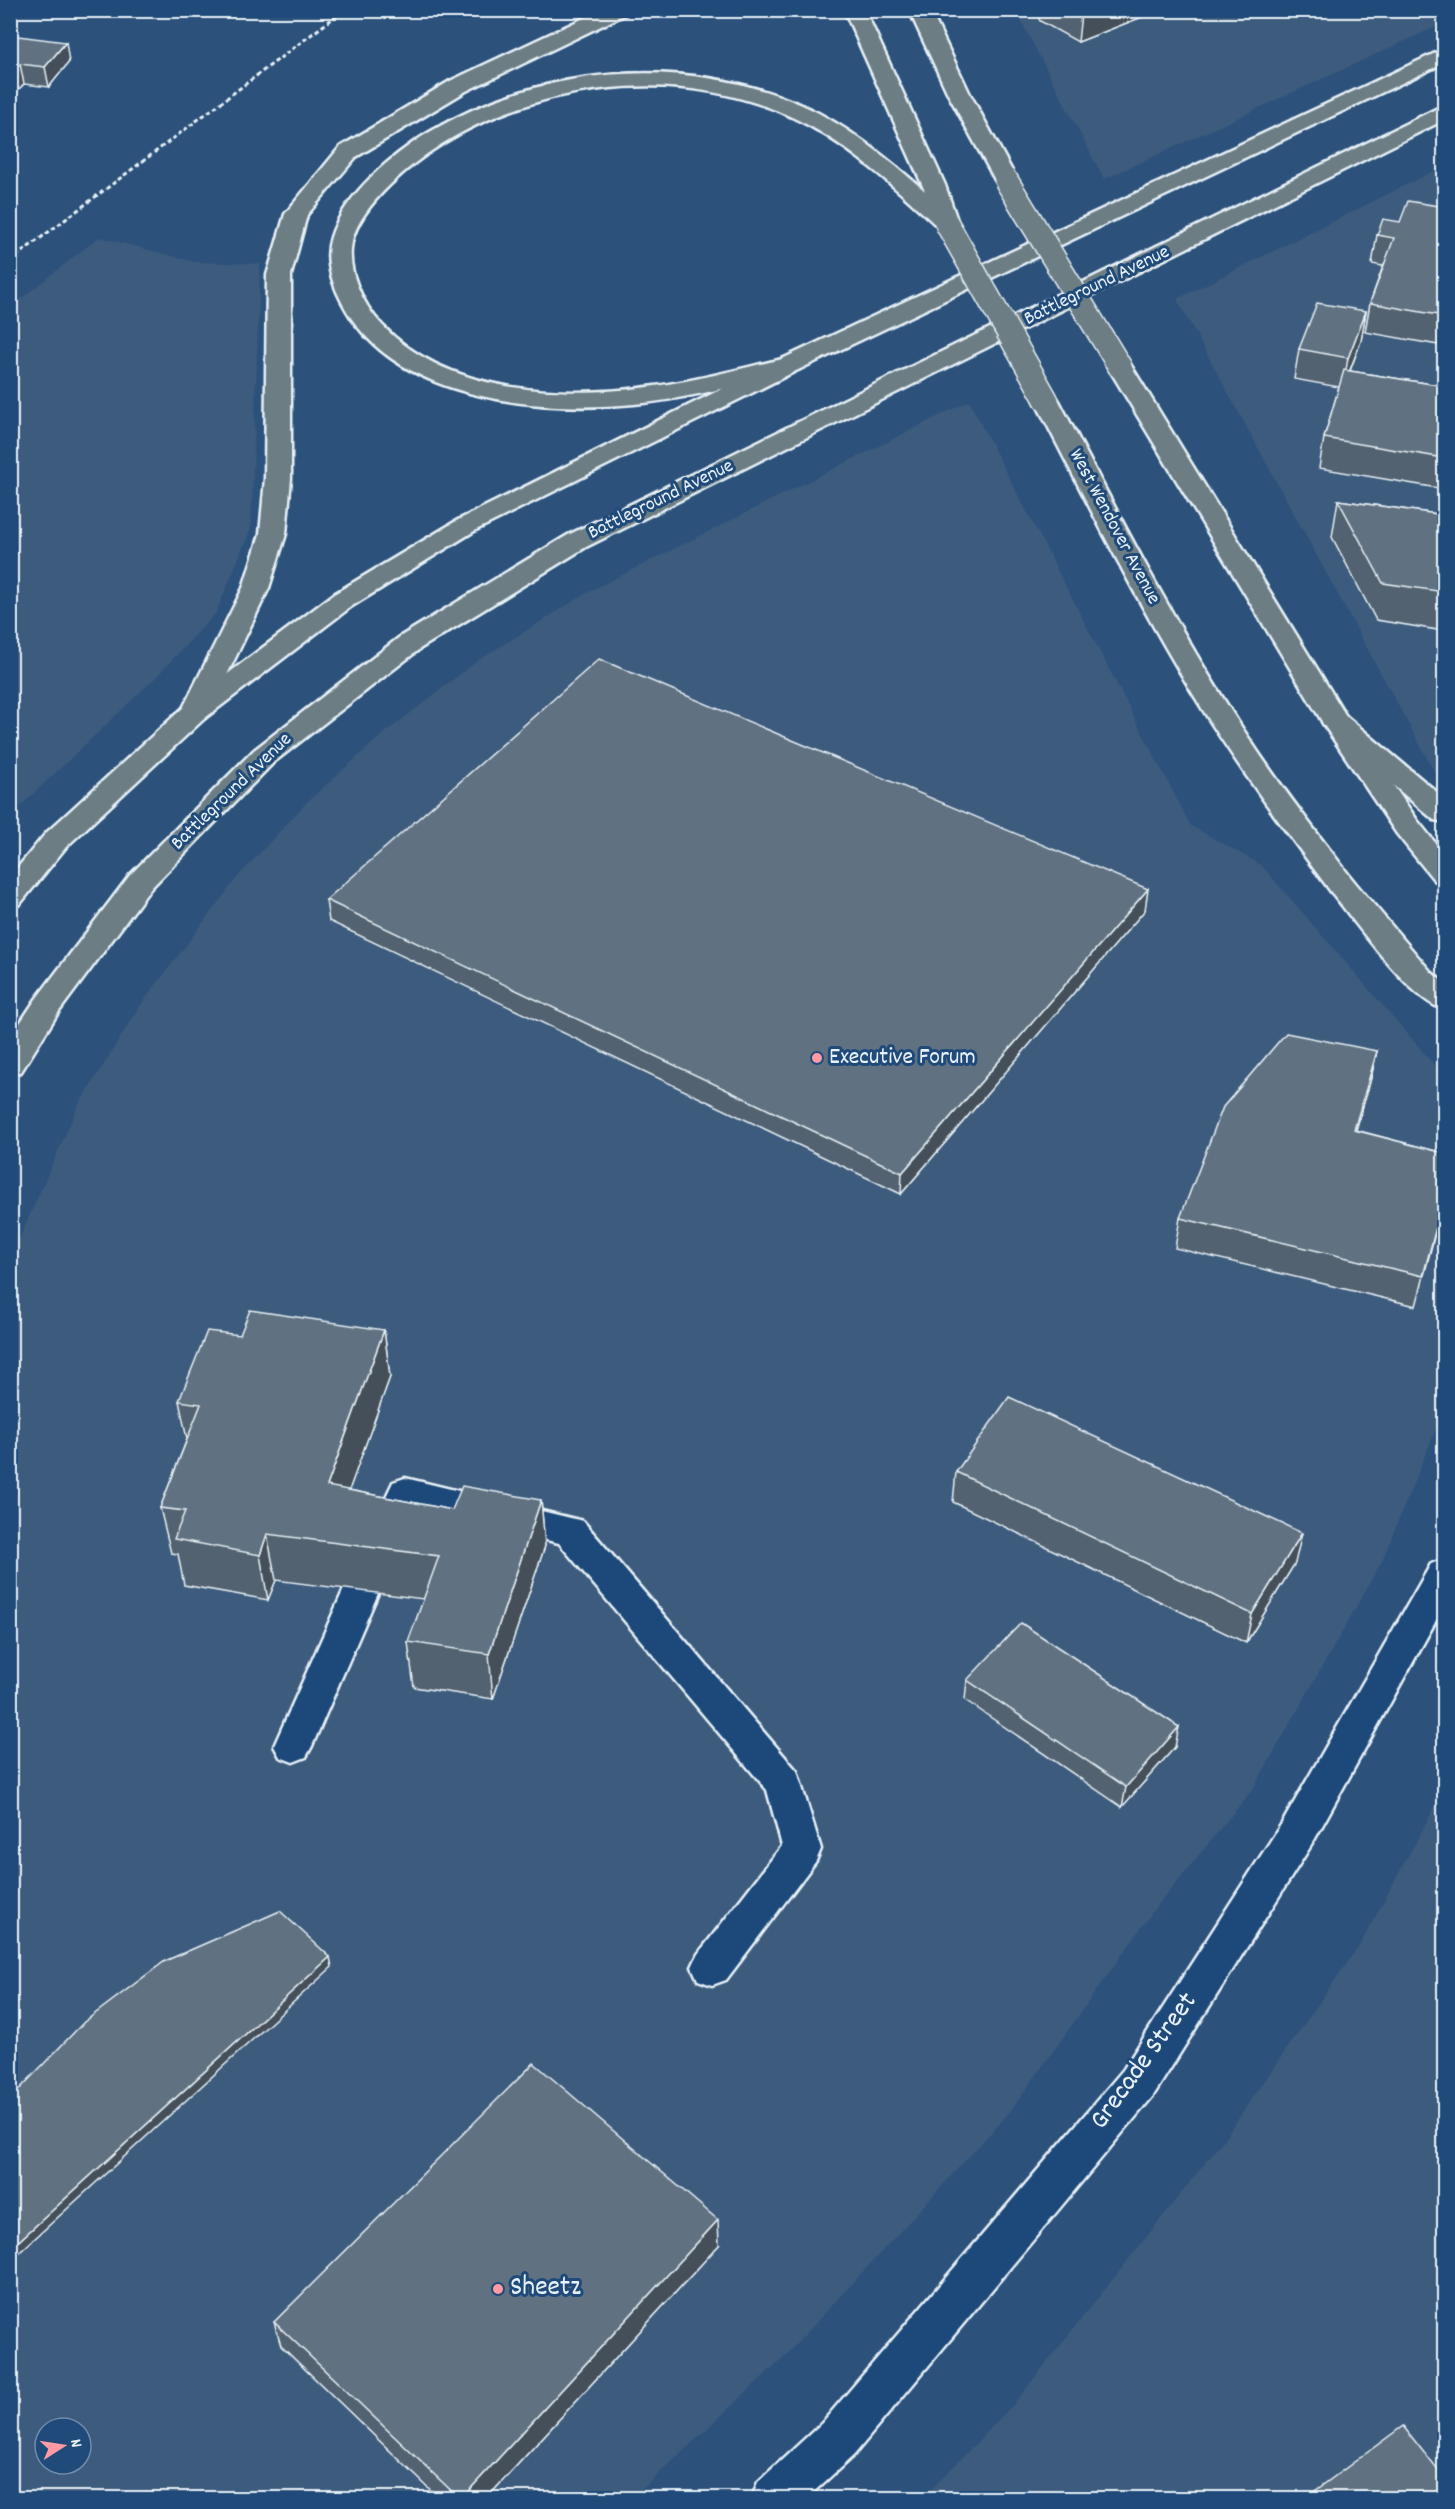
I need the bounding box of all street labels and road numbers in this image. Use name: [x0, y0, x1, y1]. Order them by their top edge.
street label: Battleground Avenue: [1019, 239, 1175, 333]
street label: West Wendover Avenue: [1061, 444, 1167, 610]
street label: Battleground Avenue: [583, 453, 739, 547]
street label: Battleground Avenue: [165, 727, 299, 857]
street label: Grecade Street: [1081, 1985, 1209, 2139]

